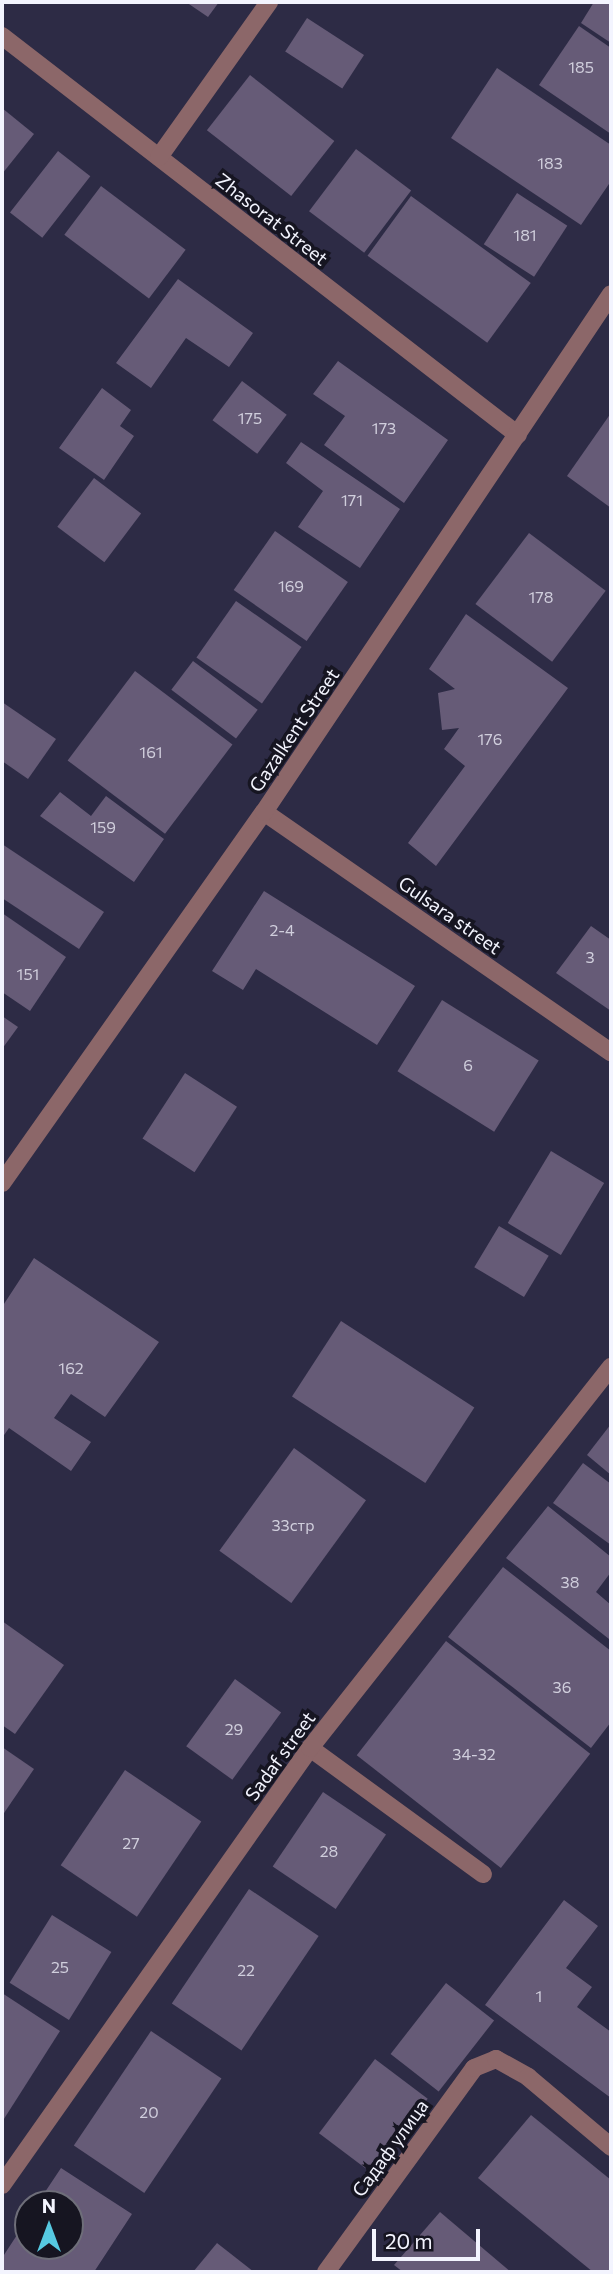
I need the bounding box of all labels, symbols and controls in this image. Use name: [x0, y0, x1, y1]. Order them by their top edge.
house number: 185: [568, 57, 594, 77]
house number: 183: [537, 153, 563, 173]
street label: Zhasorat Street: [211, 168, 333, 270]
house number: 181: [513, 225, 537, 245]
house number: 175: [238, 408, 262, 428]
house number: 173: [372, 418, 396, 438]
house number: 171: [341, 490, 363, 510]
house number: 169: [278, 576, 304, 596]
house number: 178: [529, 587, 553, 607]
street label: Gazalkent Street: [244, 664, 344, 796]
house number: 176: [478, 729, 502, 749]
house number: 161: [139, 742, 163, 762]
house number: 159: [90, 817, 116, 837]
street label: Gulsara street: [394, 871, 506, 959]
house number: 2-4: [269, 920, 295, 940]
house number: 3: [585, 947, 595, 967]
house number: 151: [17, 964, 39, 984]
house number: 6: [463, 1055, 473, 1075]
house number: 162: [58, 1358, 84, 1378]
house number: 33стр: [271, 1515, 315, 1535]
house number: 38: [561, 1572, 579, 1592]
house number: 36: [553, 1677, 571, 1697]
street label: Sadaf street: [240, 1707, 320, 1805]
house number: 29: [225, 1719, 243, 1739]
house number: 34-32: [452, 1744, 496, 1764]
house number: 27: [122, 1833, 140, 1853]
house number: 28: [320, 1841, 338, 1861]
house number: 25: [51, 1957, 69, 1977]
house number: 22: [237, 1960, 255, 1980]
house number: 1: [536, 1986, 542, 2006]
street label: Садаф улица: [347, 2095, 433, 2201]
house number: 20: [139, 2102, 159, 2122]
north arrow: [14, 2190, 84, 2260]
text: N: [42, 2194, 56, 2217]
scale bar: [375, 2214, 484, 2258]
text: 20 m: [385, 2228, 433, 2253]

